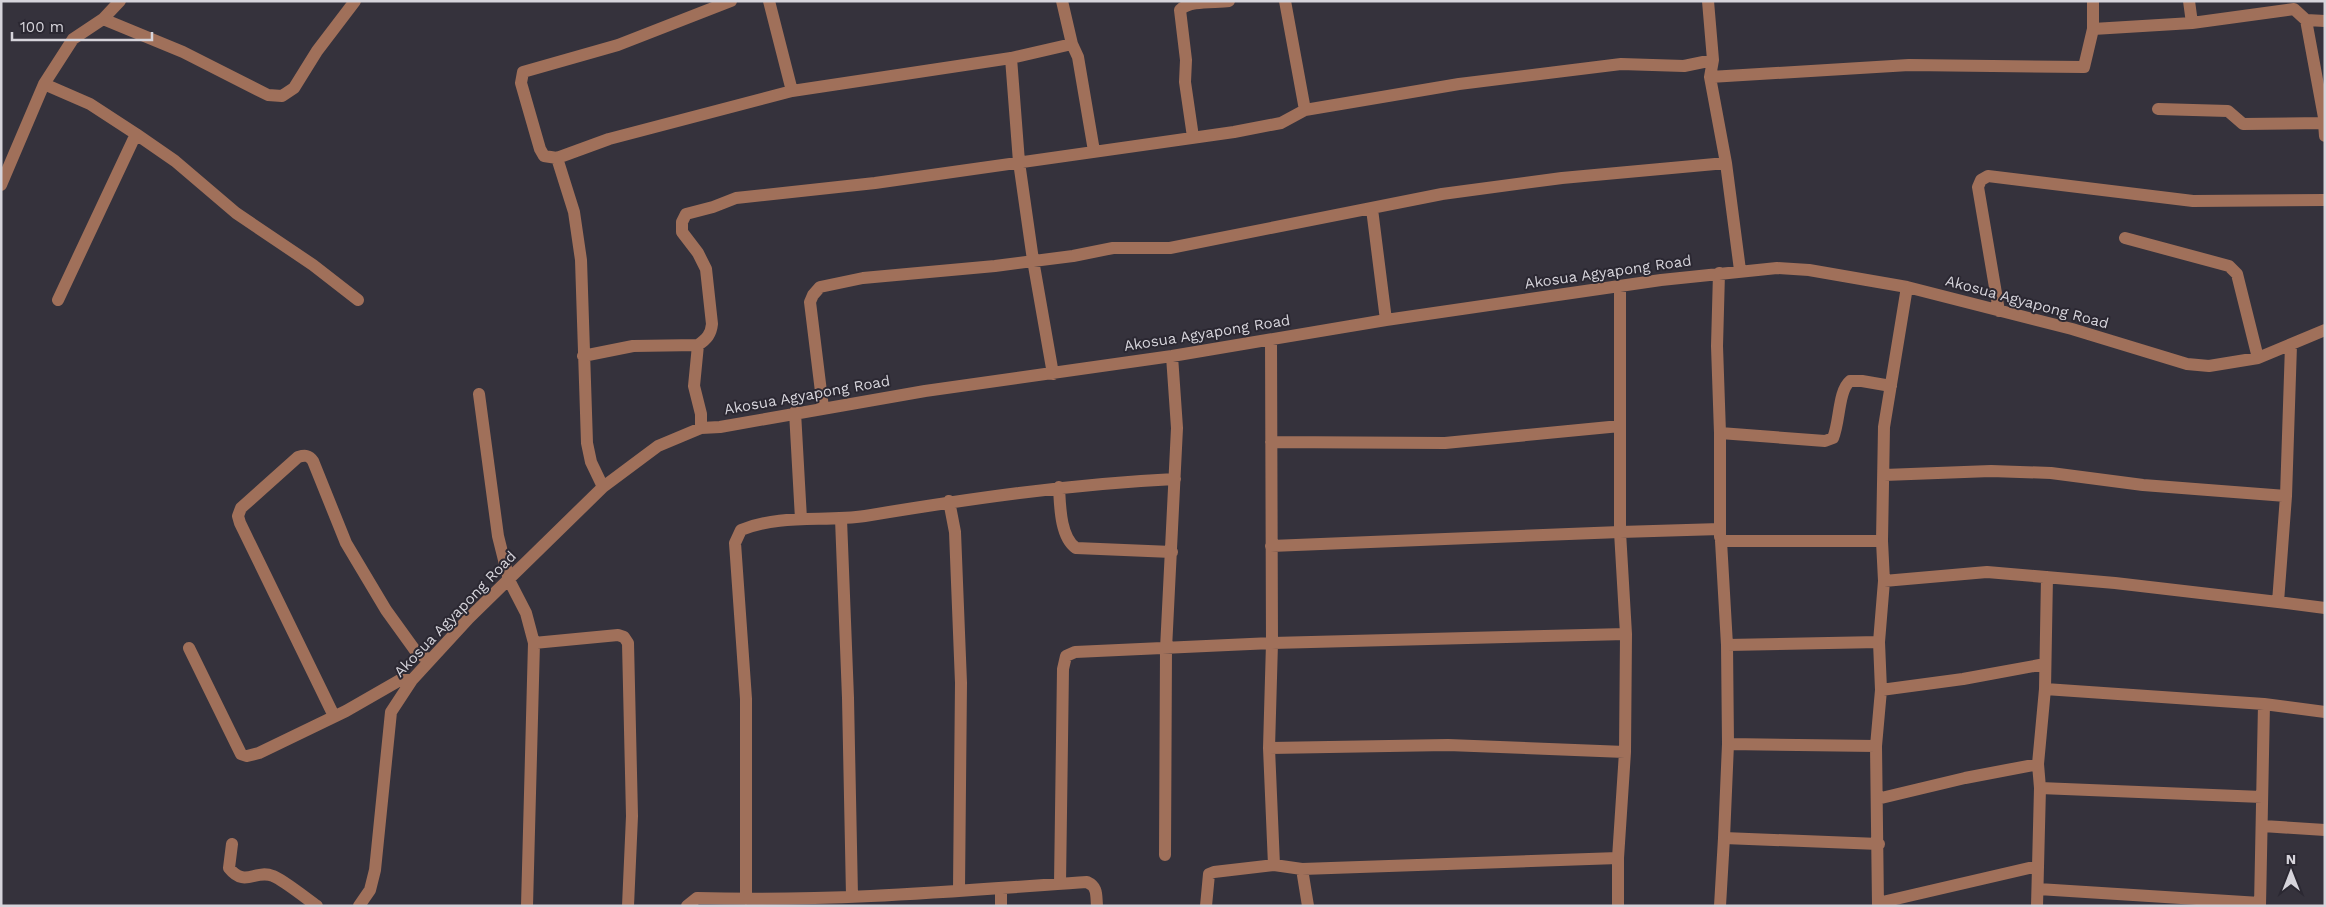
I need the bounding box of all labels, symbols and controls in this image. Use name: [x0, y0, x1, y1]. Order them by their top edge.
scale bar: [12, 10, 152, 42]
text: 100 m: [20, 18, 64, 36]
street label: Akosua Agyapong Road: [1523, 251, 1693, 293]
street label: Akosua Agyapong Road: [1943, 272, 2111, 332]
street label: Akosua Agyapong Road: [1122, 311, 1292, 355]
street label: Akosua Agyapong Road: [723, 372, 891, 418]
street label: Akosua Agyapong Road: [390, 547, 520, 681]
north arrow: [2266, 847, 2316, 897]
text: N: [2286, 851, 2296, 867]

